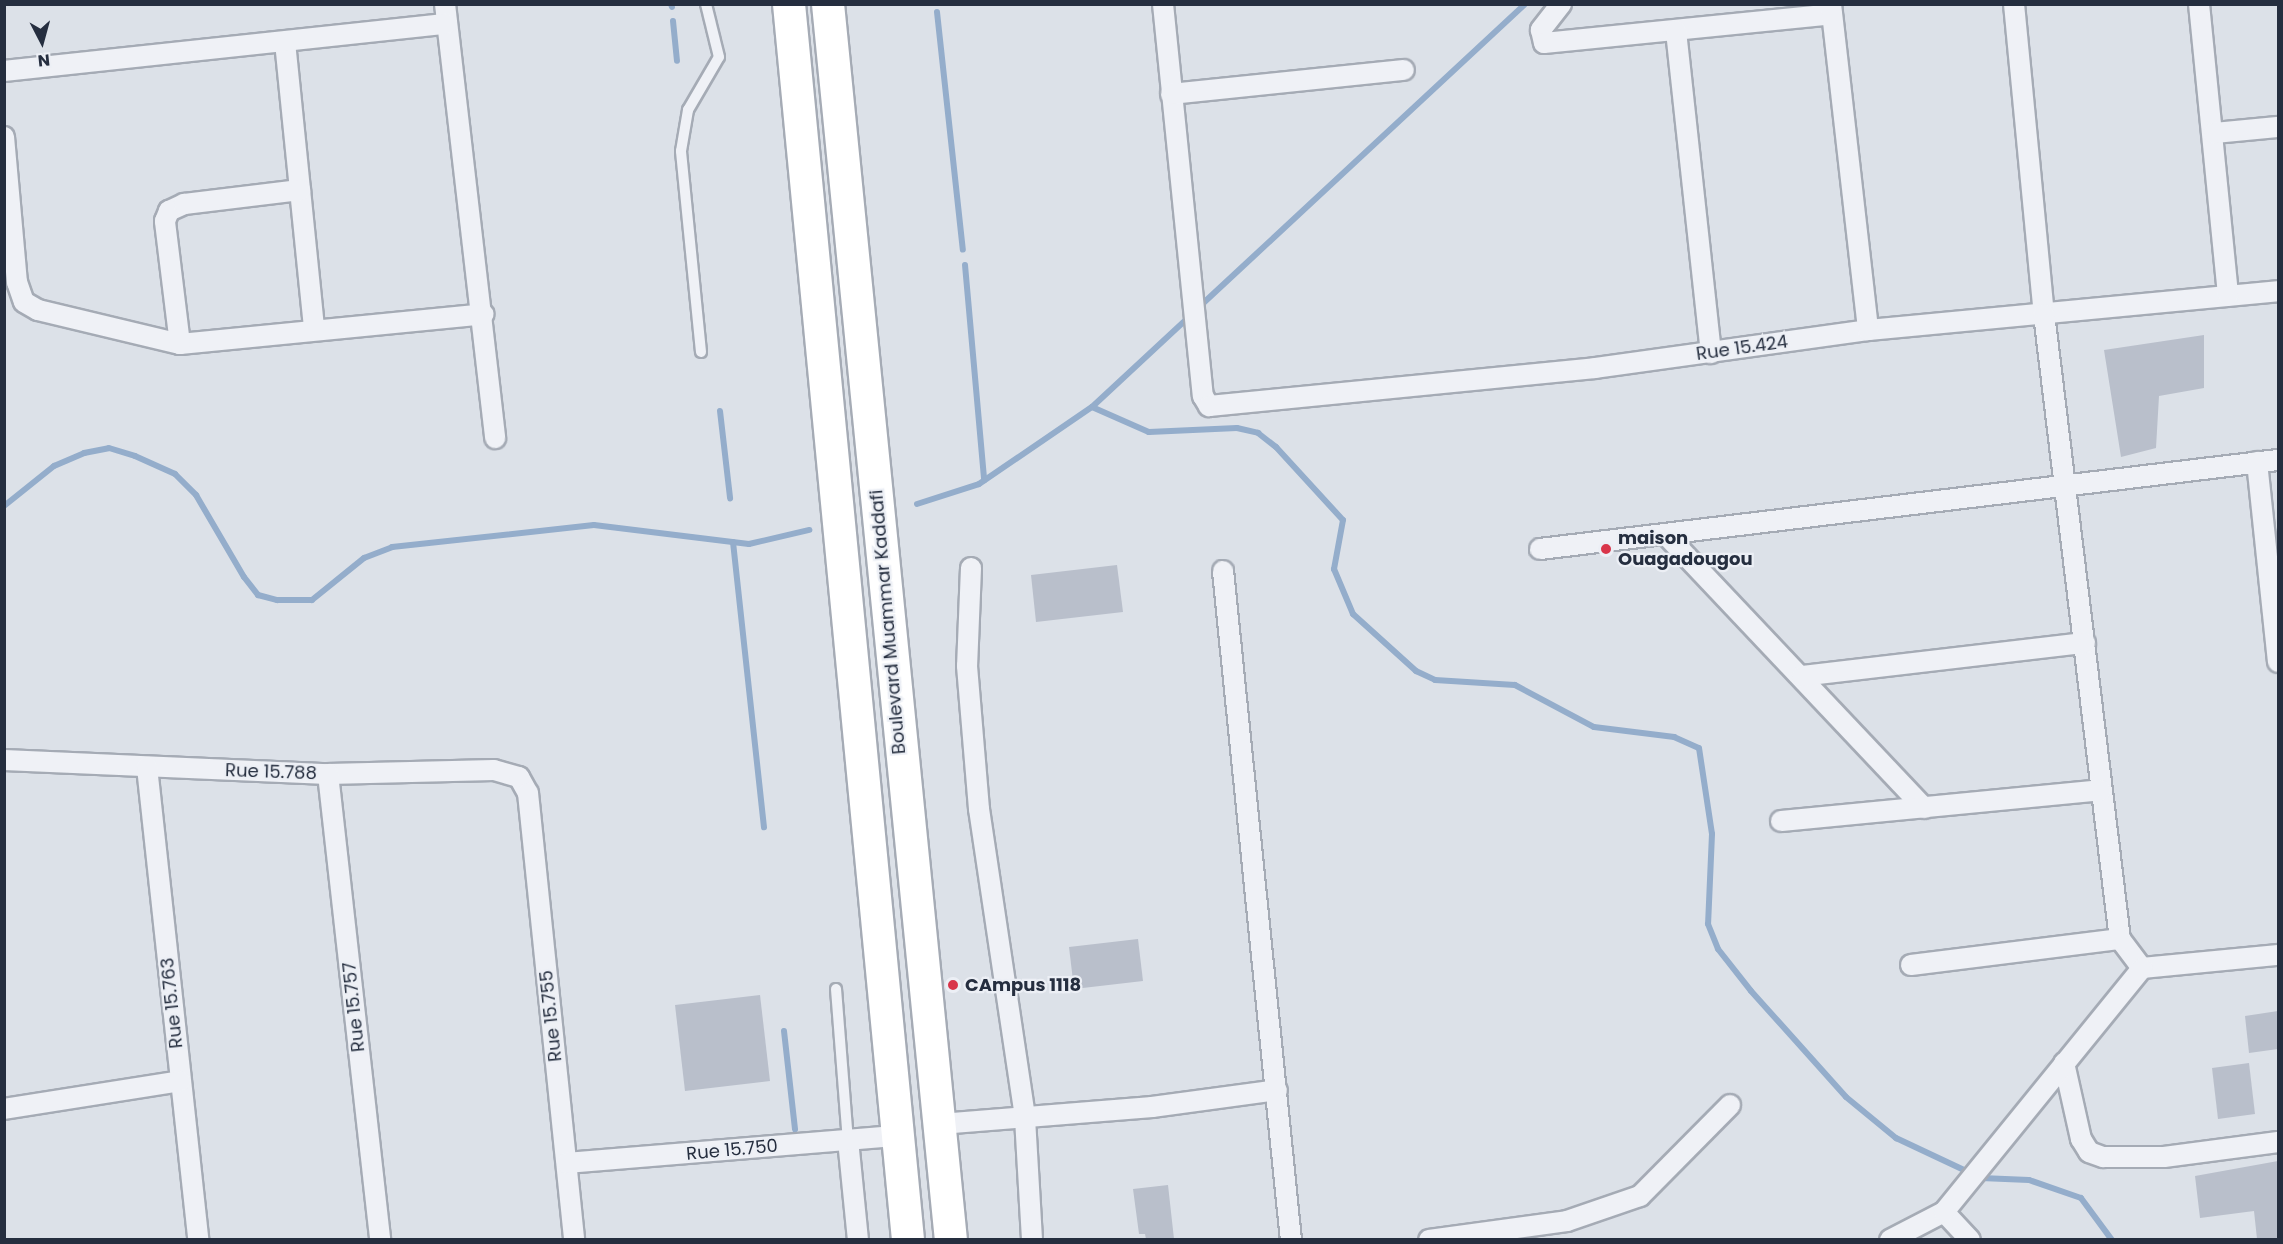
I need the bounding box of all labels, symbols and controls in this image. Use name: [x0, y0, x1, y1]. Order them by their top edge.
north arrow: [12, 12, 72, 72]
text: N: [37, 48, 51, 72]
street label: Rue 15.424: [1695, 331, 1789, 365]
street label: Boulevard Muammar Kaddafi: [866, 489, 910, 755]
place label: maison Ouagadougou: [1618, 528, 1753, 570]
marker: maison Ouagadougou: [1599, 542, 1613, 556]
street label: Rue 15.788: [225, 760, 317, 784]
street label: Rue 15.763: [156, 957, 188, 1049]
street label: Rue 15.757: [339, 961, 369, 1053]
street label: Rue 15.755: [535, 969, 567, 1063]
place label: CAmpus 1118: [965, 974, 1081, 996]
marker: CAmpus 1118: [946, 978, 960, 992]
street label: Rue 15.750: [685, 1135, 779, 1165]

